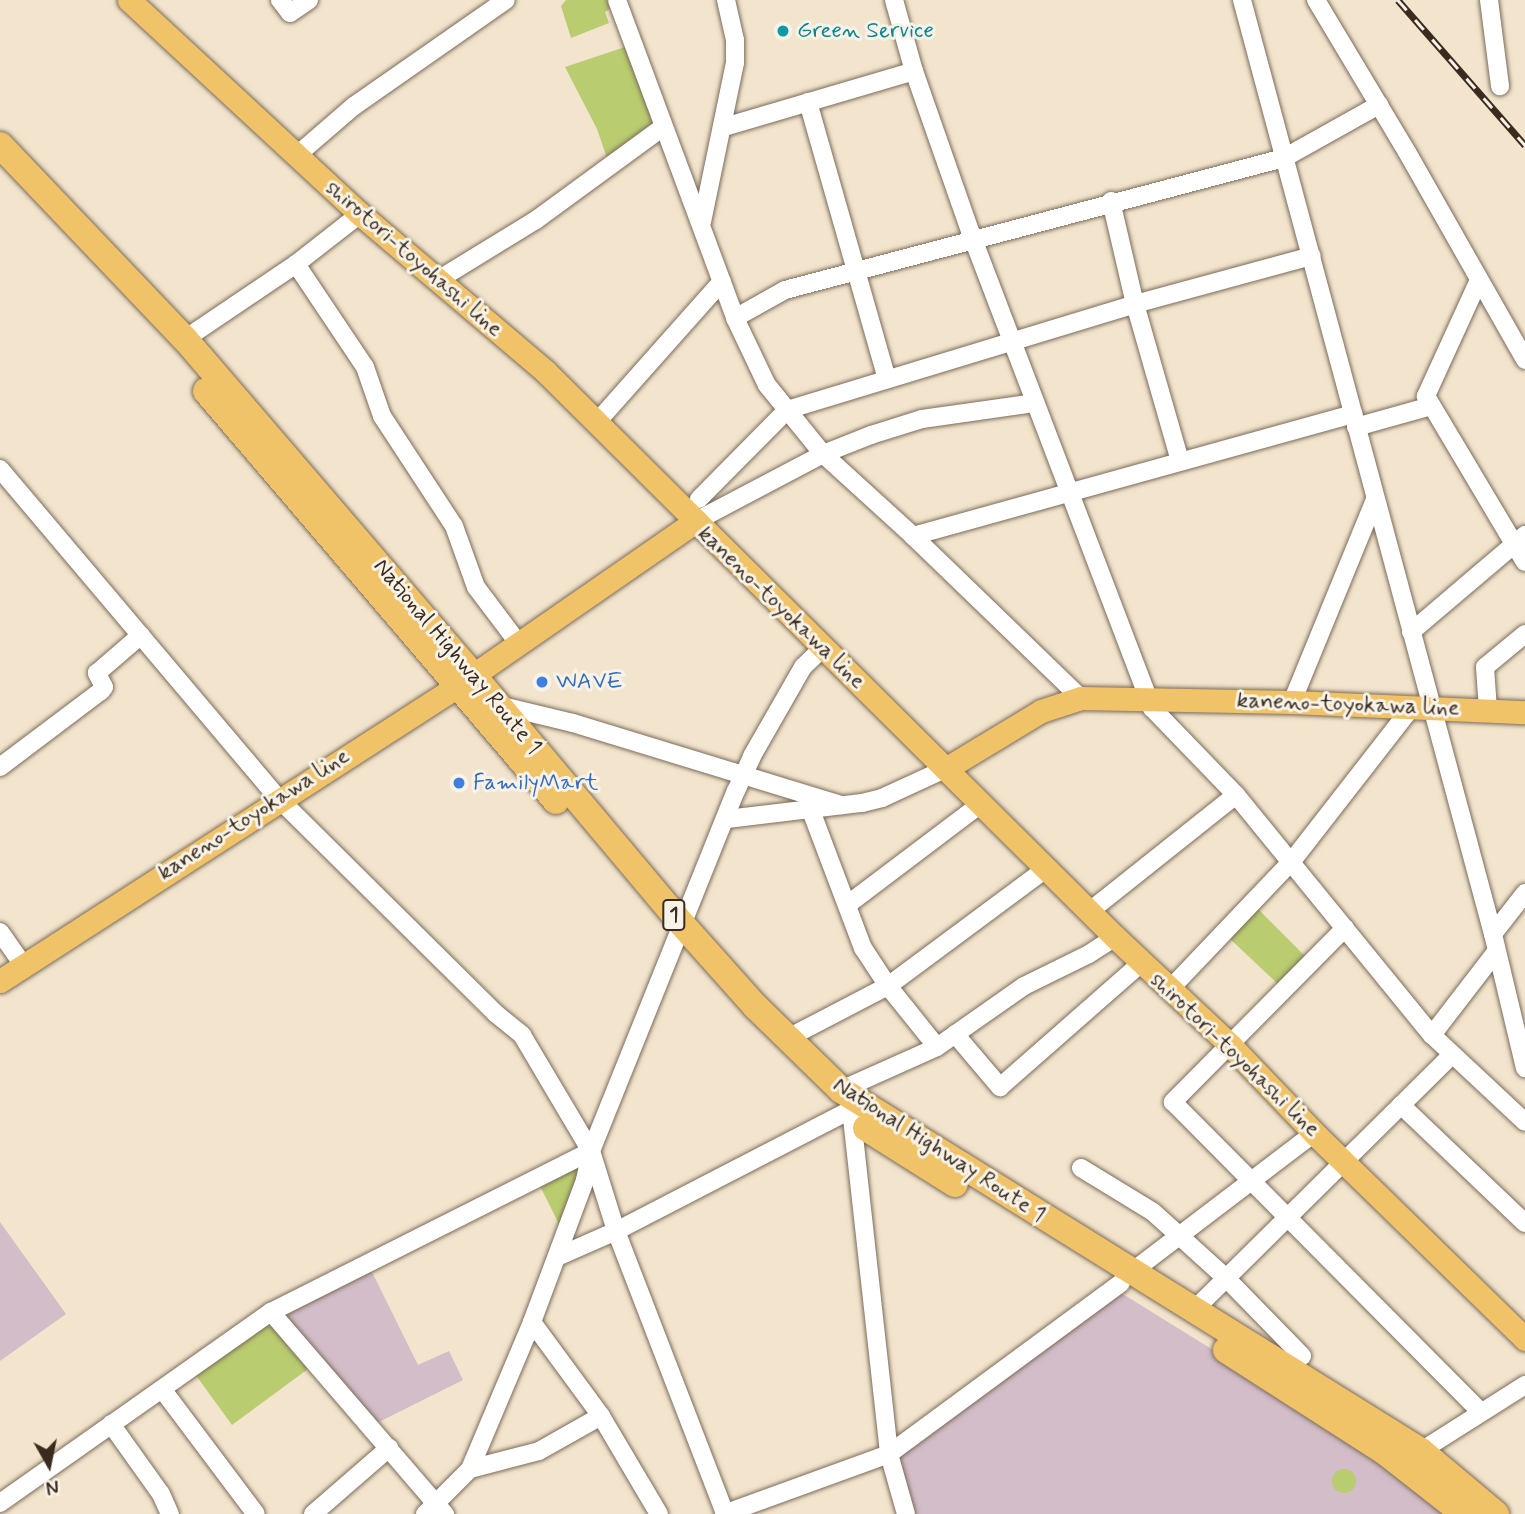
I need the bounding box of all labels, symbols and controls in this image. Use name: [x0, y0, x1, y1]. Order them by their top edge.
place label: Green Service: [797, 17, 935, 45]
marker: Green Service: [775, 23, 791, 39]
street label: shirotori-toyohashi line: [320, 175, 508, 343]
street label: kaneno-toyokawa line: [691, 521, 871, 695]
street label: National Highway Route 1: [370, 557, 544, 757]
place label: WAVE: [556, 668, 623, 696]
marker: WAVE: [534, 674, 550, 690]
street label: kaneno-toyokawa line: [1236, 687, 1460, 723]
street label: kaneno-toyokawa line: [153, 743, 355, 887]
place label: FamilyMart: [473, 769, 598, 797]
marker: FamilyMart: [451, 775, 467, 791]
road number: 1: [662, 898, 686, 932]
street label: shirotori-toyohashi line: [1144, 967, 1326, 1143]
street label: National Highway Route 1: [831, 1073, 1047, 1227]
north arrow: [14, 1430, 84, 1500]
text: N: [44, 1473, 61, 1500]

